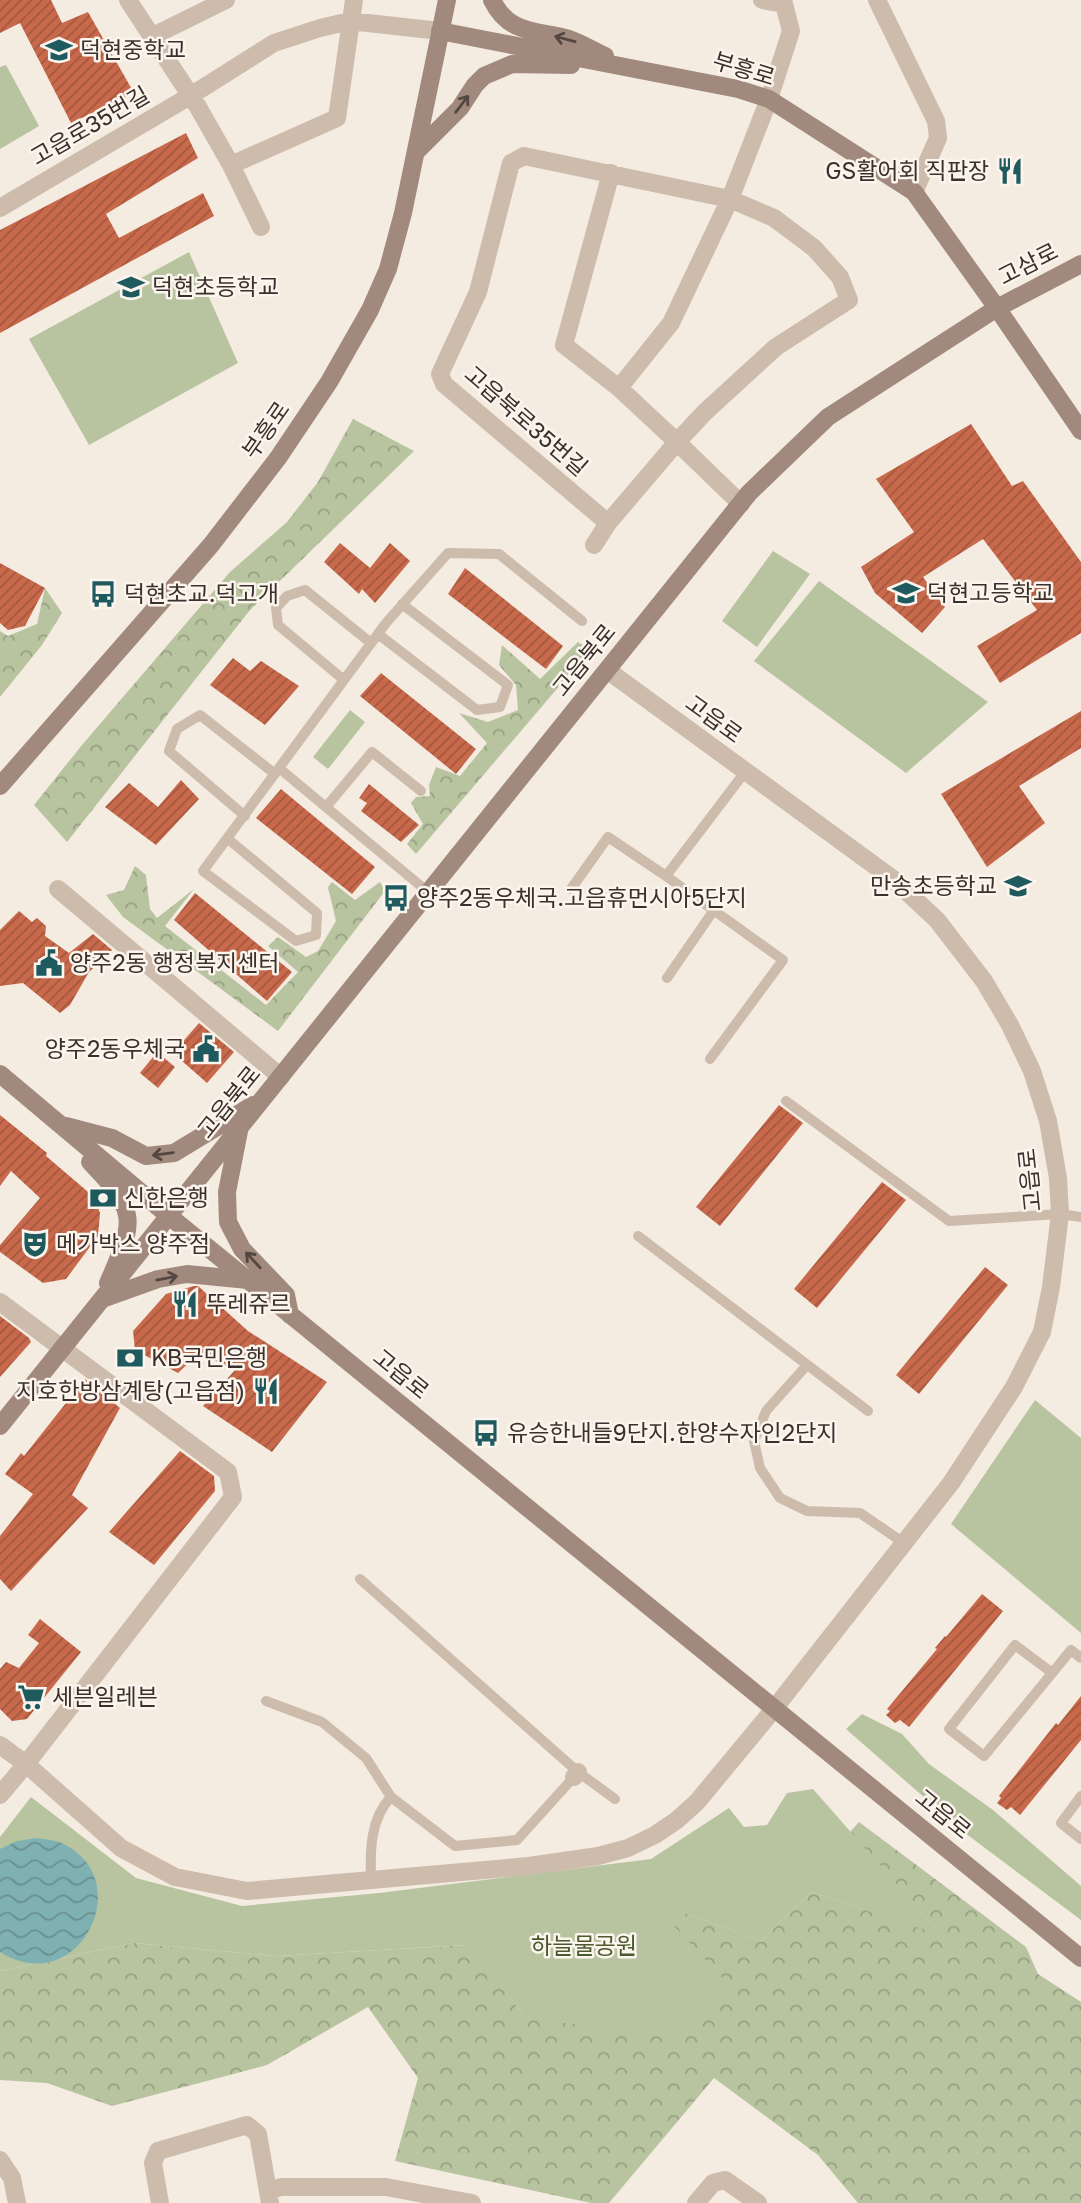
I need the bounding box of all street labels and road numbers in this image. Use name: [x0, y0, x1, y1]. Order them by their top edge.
street label: 부흥로: [710, 45, 779, 91]
street label: 고읍로35번길: [25, 80, 154, 170]
street label: 고삼로: [993, 236, 1062, 290]
street label: 고읍북로35번길: [459, 359, 594, 481]
street label: 부흥로: [236, 395, 295, 463]
street label: 고읍북로: [546, 618, 621, 701]
street label: 고읍로: [681, 688, 748, 748]
street label: 고읍북로: [191, 1060, 266, 1143]
street label: 고읍로: [1012, 1147, 1046, 1213]
street label: 고읍로: [368, 1342, 435, 1404]
street label: 고읍로: [910, 1782, 977, 1844]

